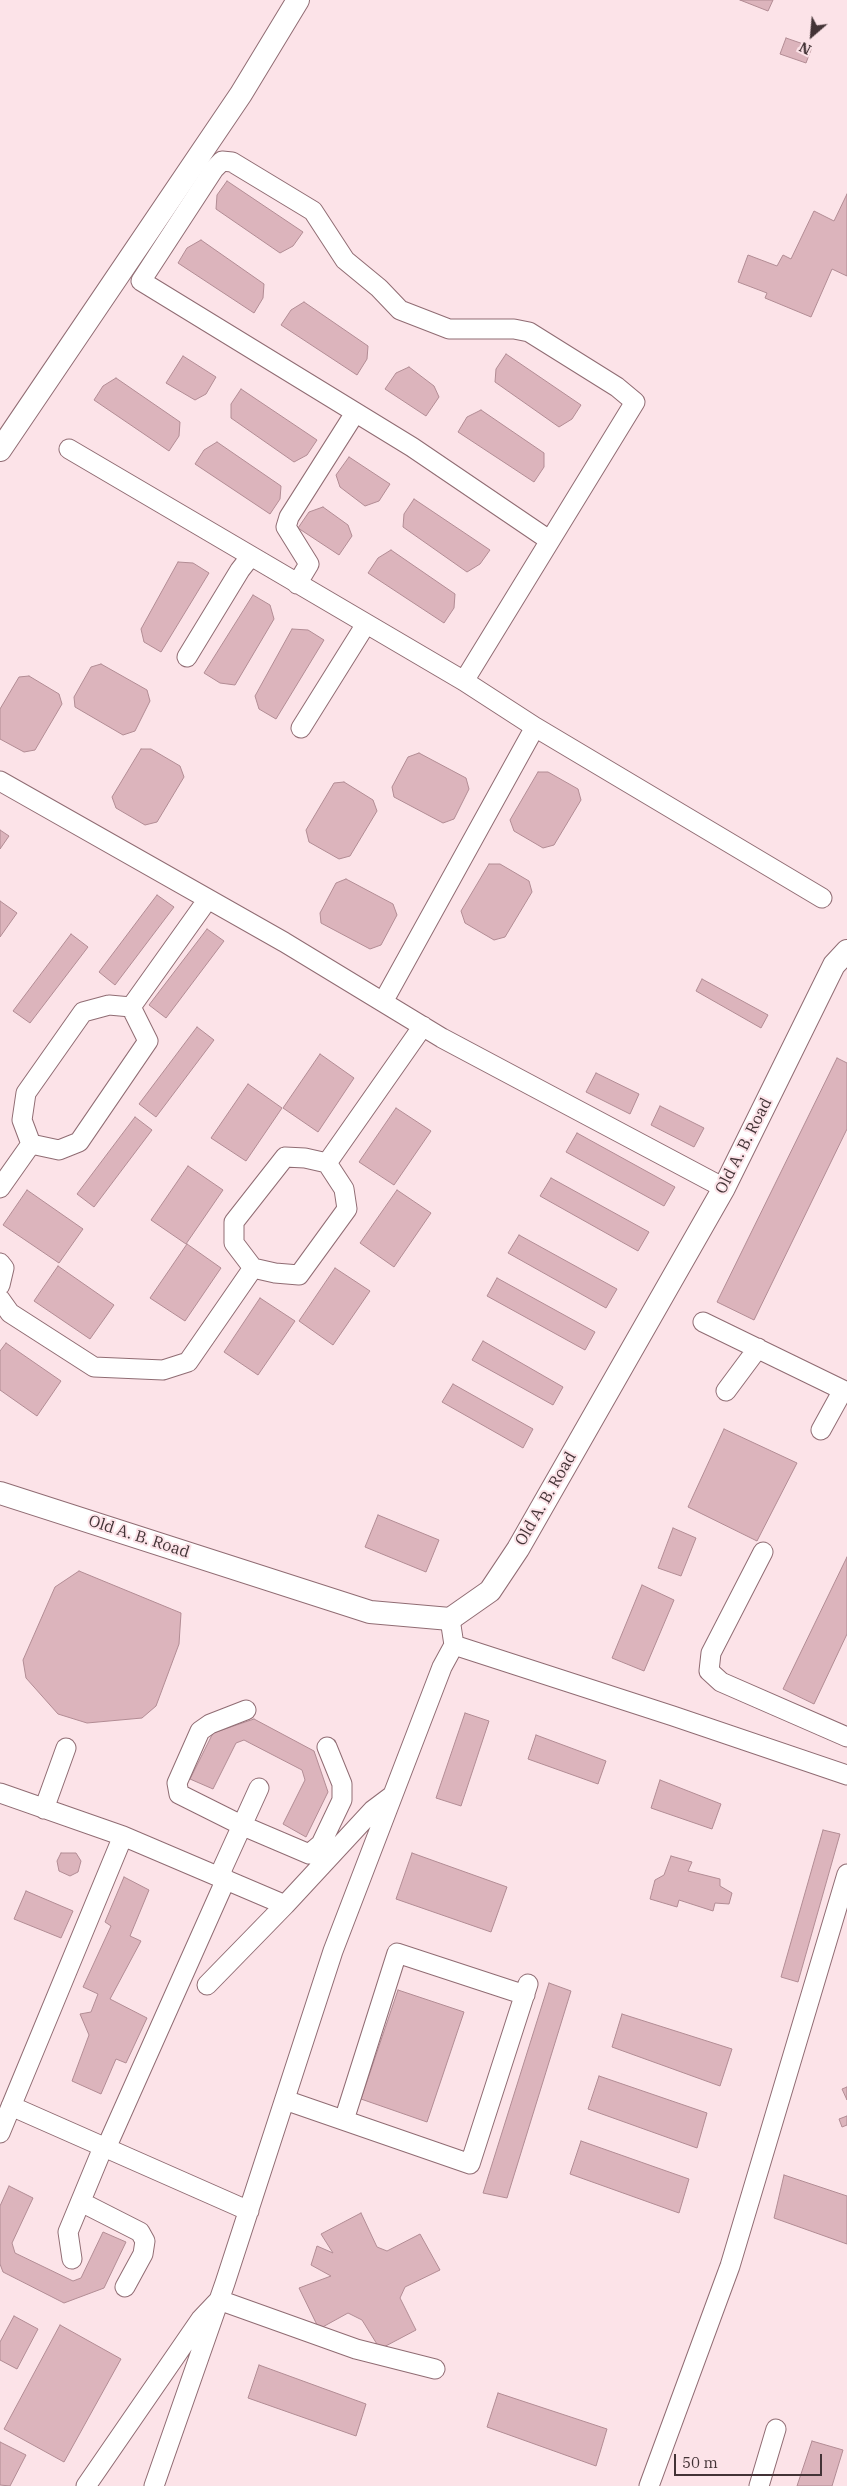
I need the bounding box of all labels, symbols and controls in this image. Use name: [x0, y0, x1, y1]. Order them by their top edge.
north arrow: [787, 10, 837, 60]
text: N: [796, 38, 814, 59]
street label: Old A. B. Road: [712, 1095, 776, 1197]
street label: Old A. B. Road: [511, 1449, 581, 1549]
street label: Old A. B. Road: [86, 1512, 192, 1562]
scale bar: [677, 2444, 824, 2476]
text: 50 m: [682, 2453, 718, 2472]

